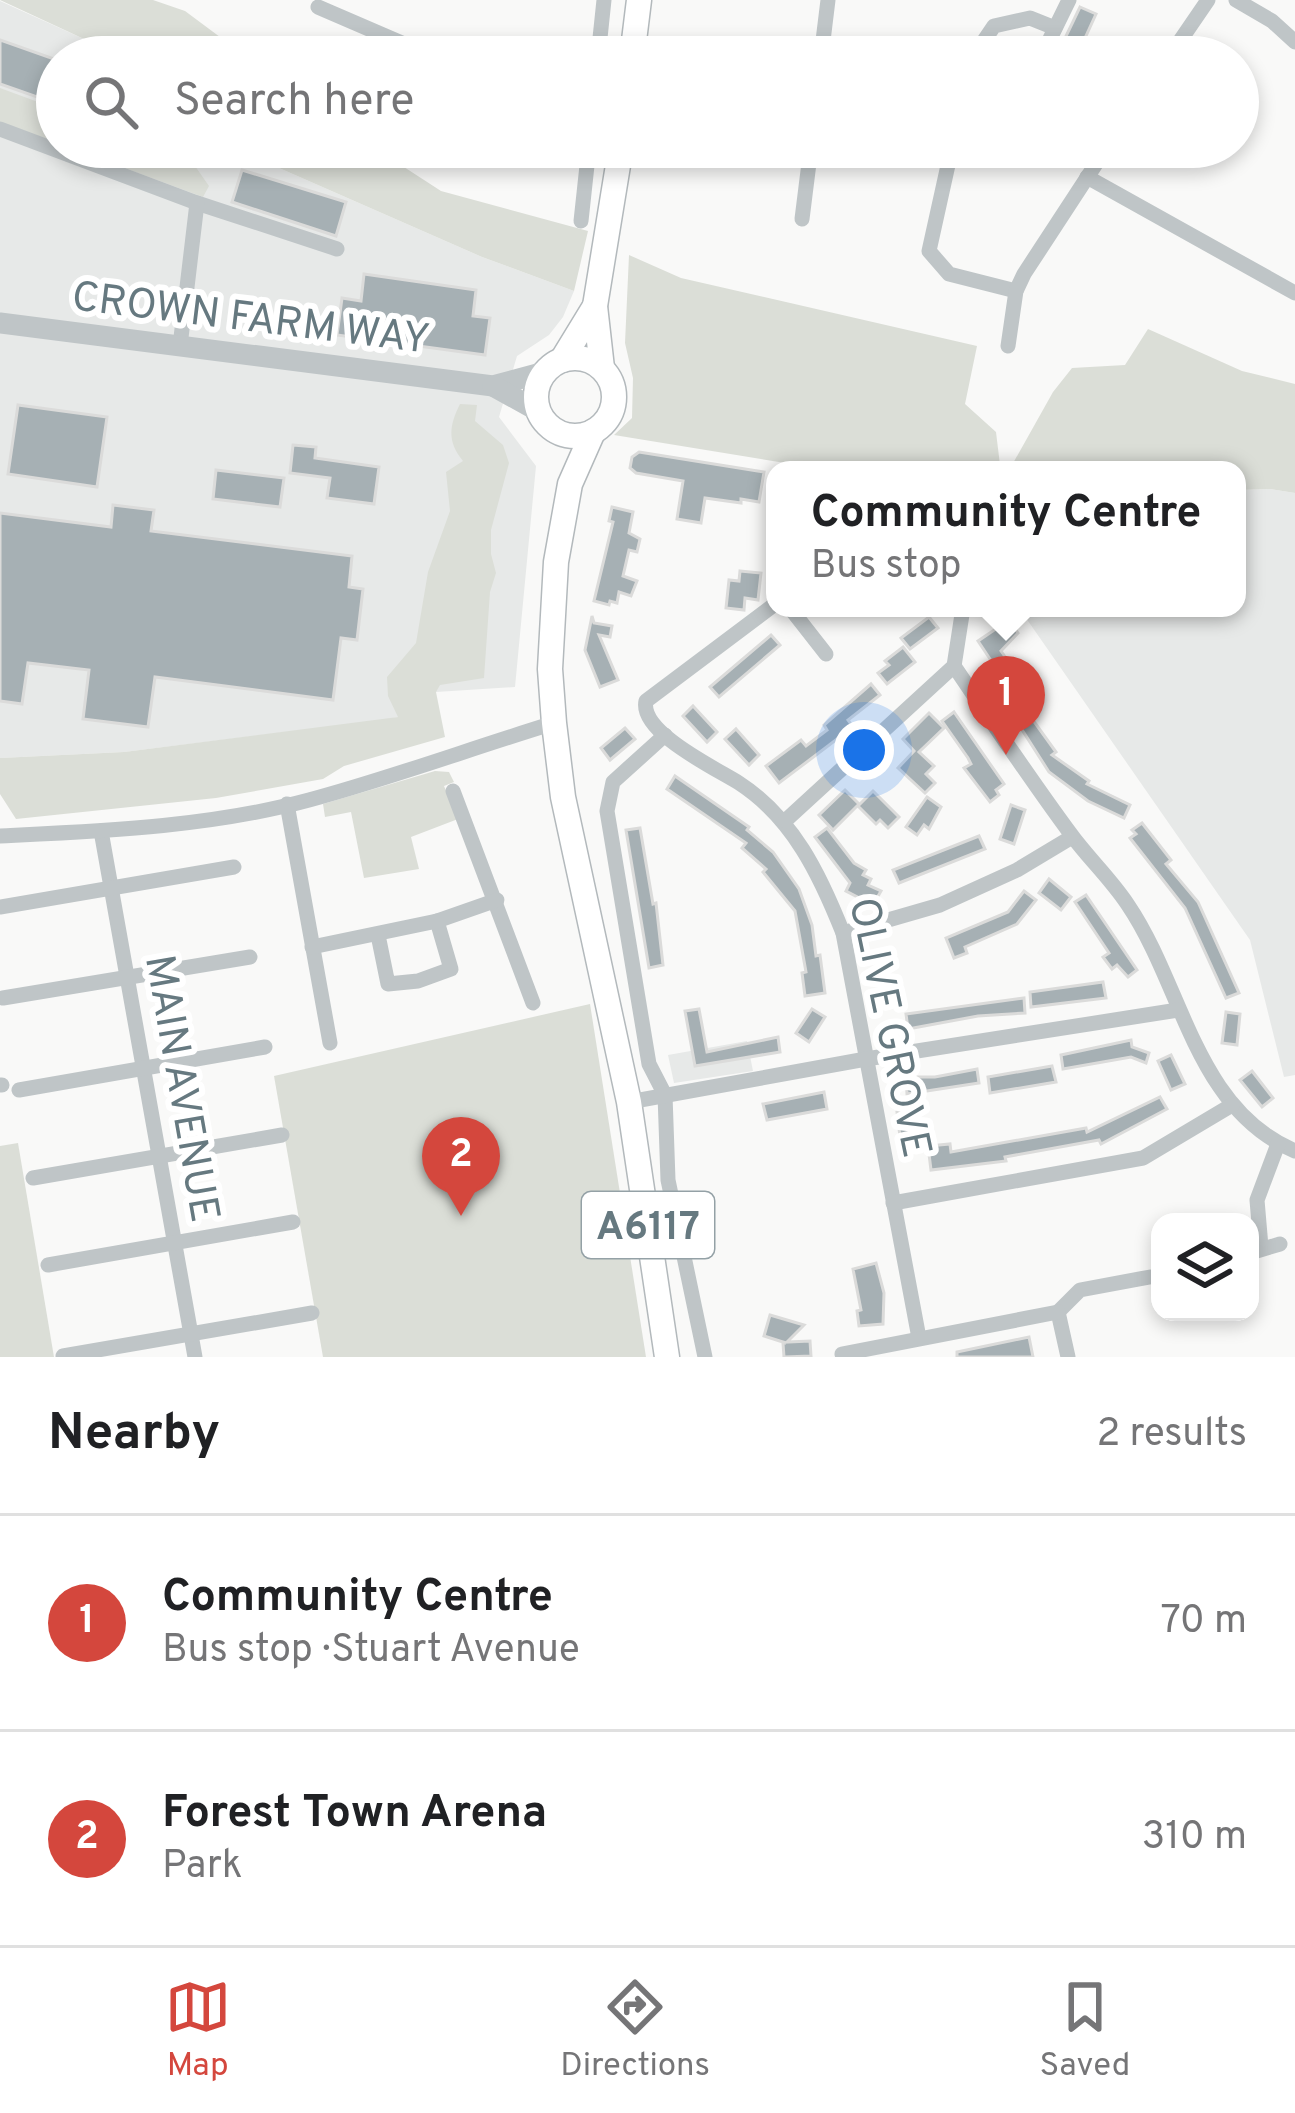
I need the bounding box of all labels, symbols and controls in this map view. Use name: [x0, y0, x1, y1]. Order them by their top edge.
search box: [36, 36, 1259, 168]
icon: search: [78, 69, 144, 135]
text: Search here: [174, 74, 414, 131]
street label: CROWN FARM WAY: [69, 272, 432, 369]
popup: [766, 461, 1246, 617]
text: Community Centre: [811, 486, 1201, 543]
text: Bus stop: [811, 543, 961, 592]
pin: 1: [967, 656, 1045, 755]
your location: [834, 720, 894, 780]
street label: OLIVE GROVE: [834, 893, 941, 1163]
street label: MAIN AVENUE: [130, 951, 229, 1226]
pin: 2: [422, 1117, 500, 1216]
road number: A6117: [582, 1192, 714, 1258]
map controls: [1151, 1213, 1259, 1321]
button: layers: [1151, 1213, 1259, 1321]
text: Nearby: [48, 1403, 220, 1468]
text: 2 results: [1096, 1411, 1247, 1460]
text: Community Centre: [162, 1570, 553, 1627]
text: 1: [79, 1598, 95, 1647]
text: 70 m: [1161, 1598, 1247, 1647]
text: Bus stop · Stuart Avenue: [162, 1627, 580, 1676]
text: Forest Town Arena: [162, 1786, 547, 1843]
text: 2: [75, 1814, 99, 1863]
text: 310 m: [1142, 1814, 1247, 1863]
text: Park: [162, 1843, 243, 1892]
tab: Map: [165, 1974, 231, 2088]
tab: Directions: [560, 1974, 710, 2088]
tab: Saved: [1040, 1974, 1130, 2088]

